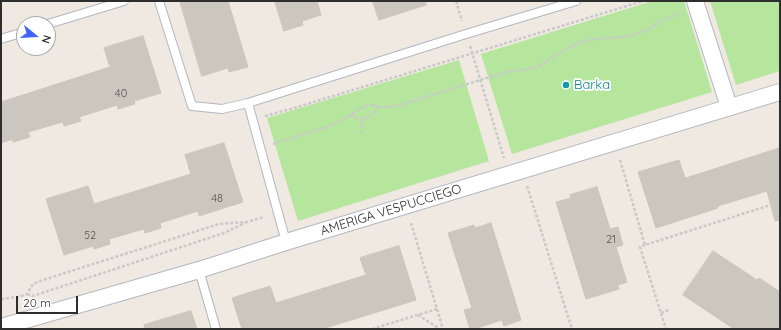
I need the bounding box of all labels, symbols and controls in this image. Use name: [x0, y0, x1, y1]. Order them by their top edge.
north arrow: [16, 16, 56, 56]
text: N: [39, 33, 54, 45]
place label: Barka: [574, 77, 610, 93]
marker: Barka: [561, 80, 571, 90]
house number: 40: [115, 87, 127, 101]
street label: AMERIGA VESPUCCIEGO: [319, 181, 463, 239]
house number: 48: [211, 192, 223, 206]
house number: 52: [84, 229, 96, 243]
house number: 21: [606, 233, 616, 247]
scale bar: [18, 288, 80, 314]
text: 20 m: [23, 295, 51, 310]

